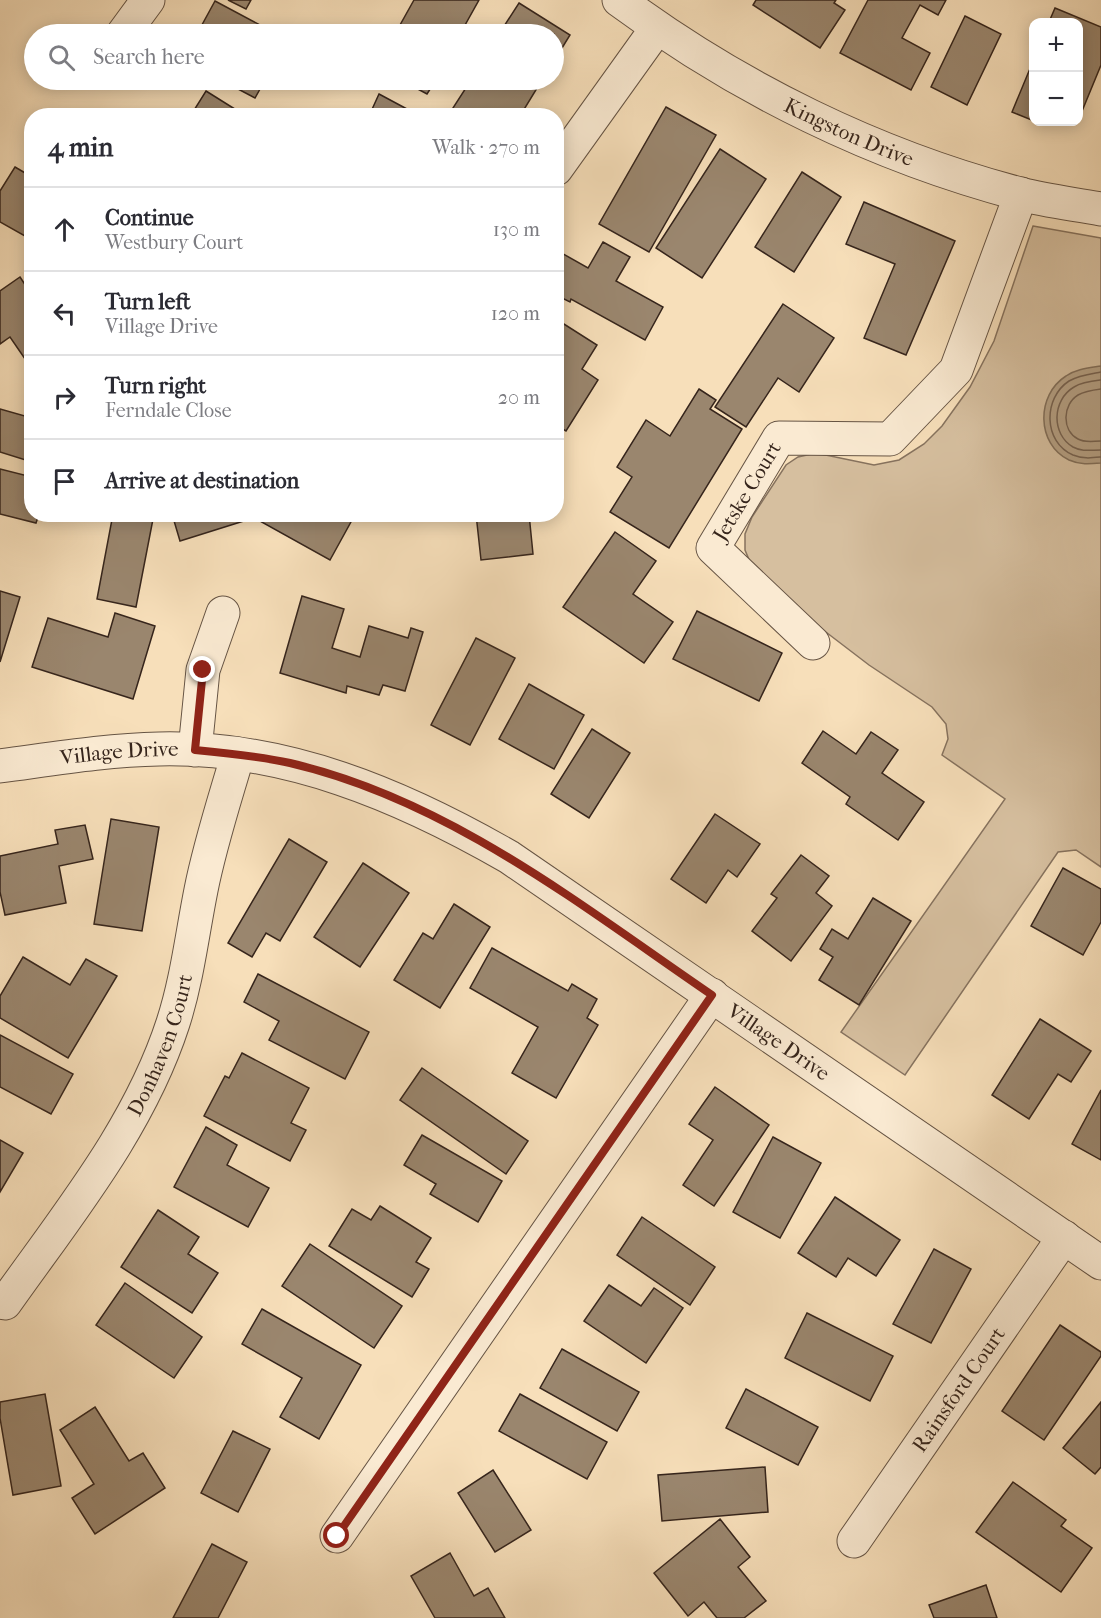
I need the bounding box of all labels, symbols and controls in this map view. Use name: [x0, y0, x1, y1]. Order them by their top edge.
map controls: [1029, 18, 1083, 126]
button: +: [1029, 18, 1083, 72]
search box: [24, 24, 564, 90]
icon: search: [45, 41, 78, 74]
text: Search here: [93, 44, 205, 70]
button: −: [1029, 72, 1083, 126]
street label: Kingston Drive: [780, 93, 917, 171]
text: 4 min: [48, 132, 113, 163]
text: Walk · 270 m: [432, 136, 540, 159]
text: Continue: [105, 205, 194, 231]
icon: ahead: [48, 213, 81, 246]
text: 130 m: [493, 218, 540, 241]
text: Westbury Court: [105, 231, 243, 254]
text: Turn left: [105, 289, 191, 315]
icon: left: [48, 297, 81, 330]
text: 120 m: [491, 302, 540, 325]
text: Village Drive: [105, 315, 218, 338]
text: Turn right: [105, 373, 206, 399]
icon: right: [48, 381, 81, 414]
text: 20 m: [498, 386, 540, 409]
text: Ferndale Close: [105, 399, 232, 422]
street label: Jetske Court: [707, 437, 786, 547]
icon: arrive: [48, 465, 81, 498]
text: Arrive at destination: [105, 468, 299, 494]
route end: [189, 656, 215, 682]
street label: Village Drive: [58, 737, 178, 770]
street label: Donhaven Court: [122, 972, 197, 1120]
street label: Village Drive: [722, 998, 834, 1085]
street label: Rainsford Court: [907, 1322, 1010, 1457]
route start: [323, 1522, 349, 1548]

